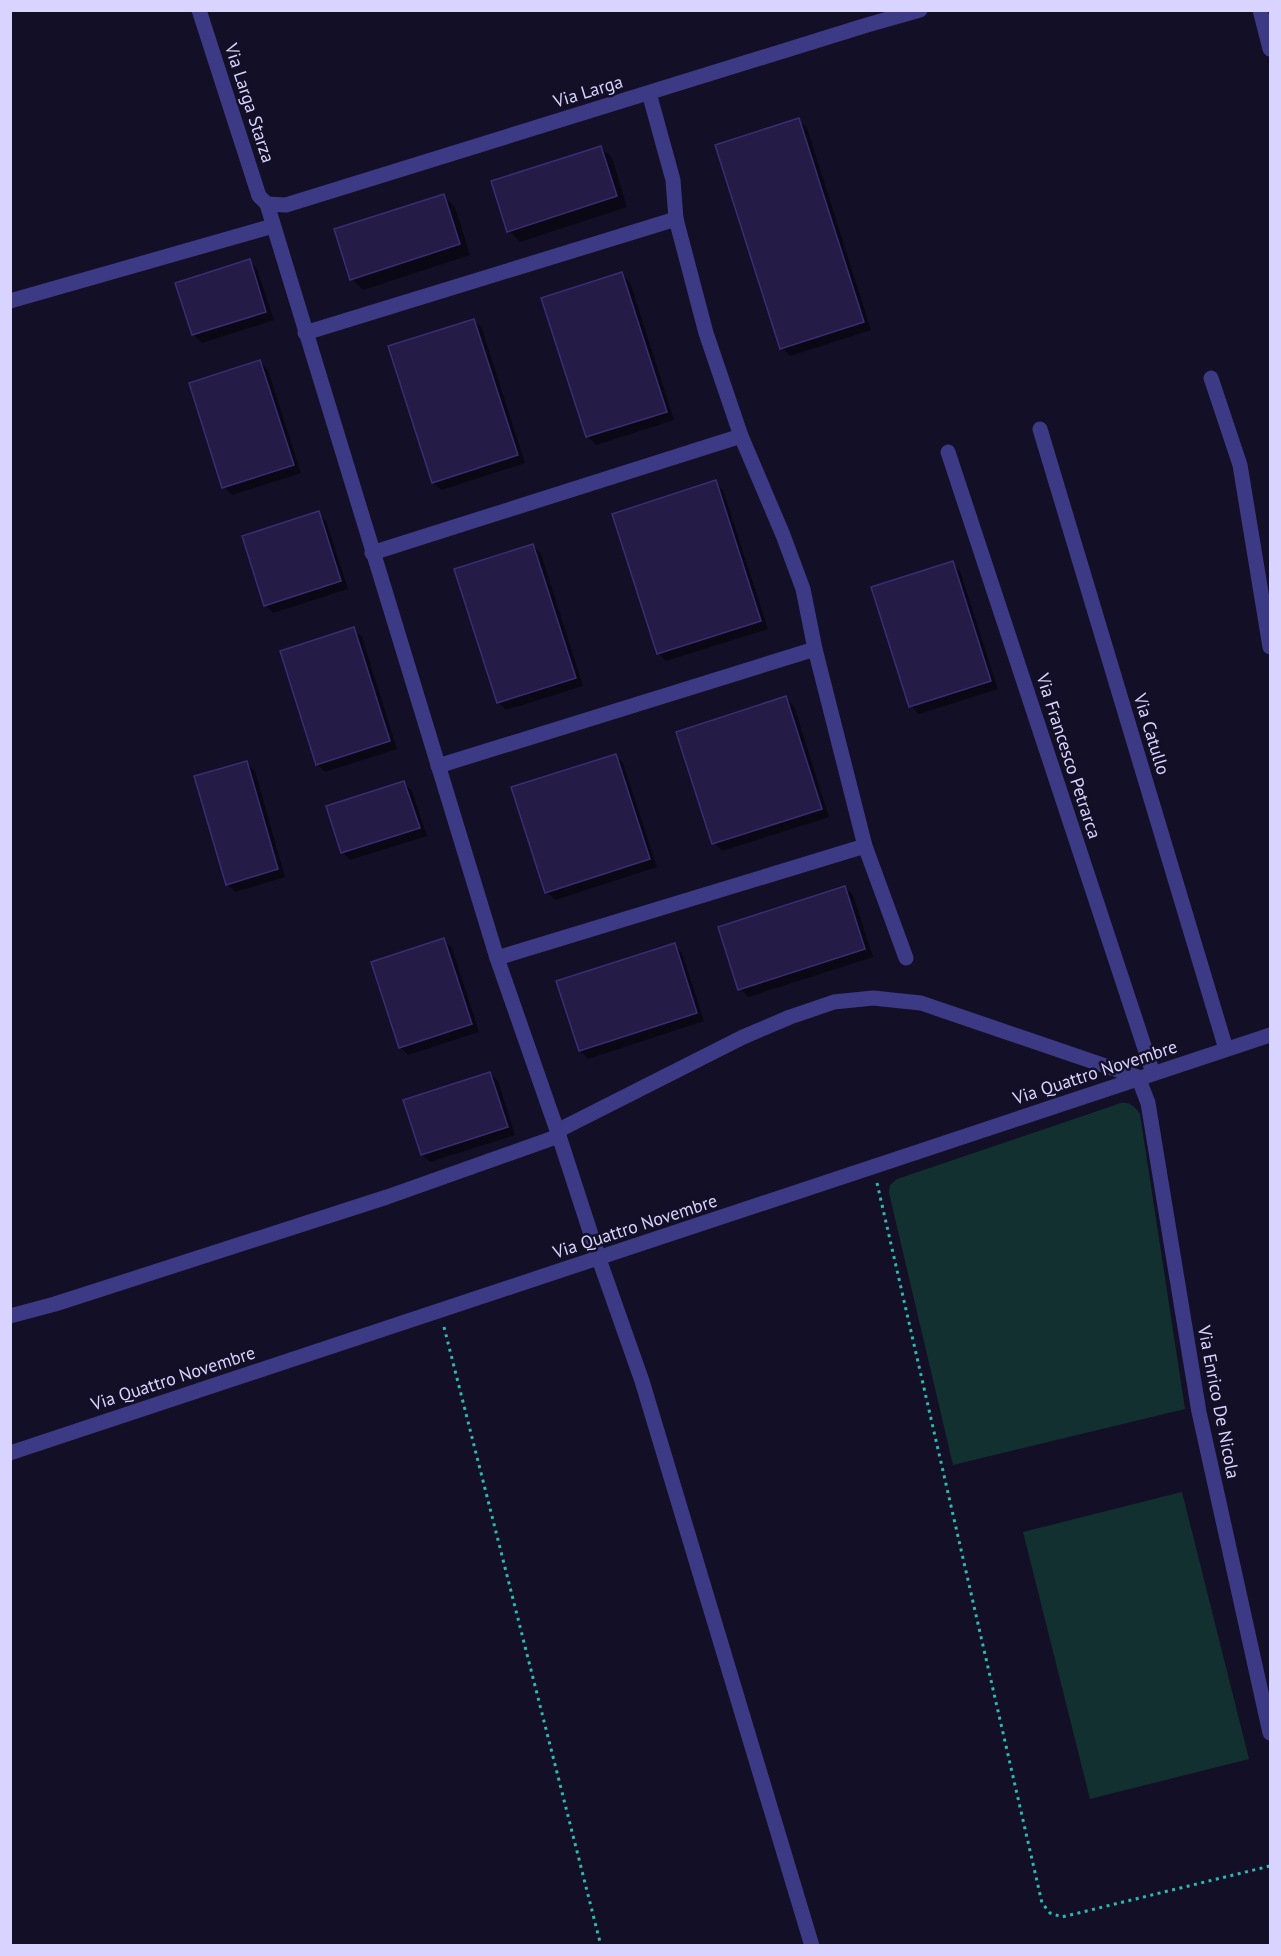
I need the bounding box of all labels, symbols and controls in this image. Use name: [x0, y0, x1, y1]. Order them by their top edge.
street label: Via Larga Starza: [220, 40, 280, 165]
street label: Via Larga: [550, 70, 625, 113]
street label: Via Francesco Petrarca: [1031, 669, 1107, 842]
street label: Via Catullo: [1128, 690, 1175, 777]
street label: Via Quattro Novembre: [1009, 1035, 1180, 1110]
street label: Via Quattro Novembre: [549, 1189, 720, 1264]
street label: Via Enrico De Nicola: [1193, 1322, 1245, 1481]
street label: Via Quattro Novembre: [87, 1341, 258, 1416]

